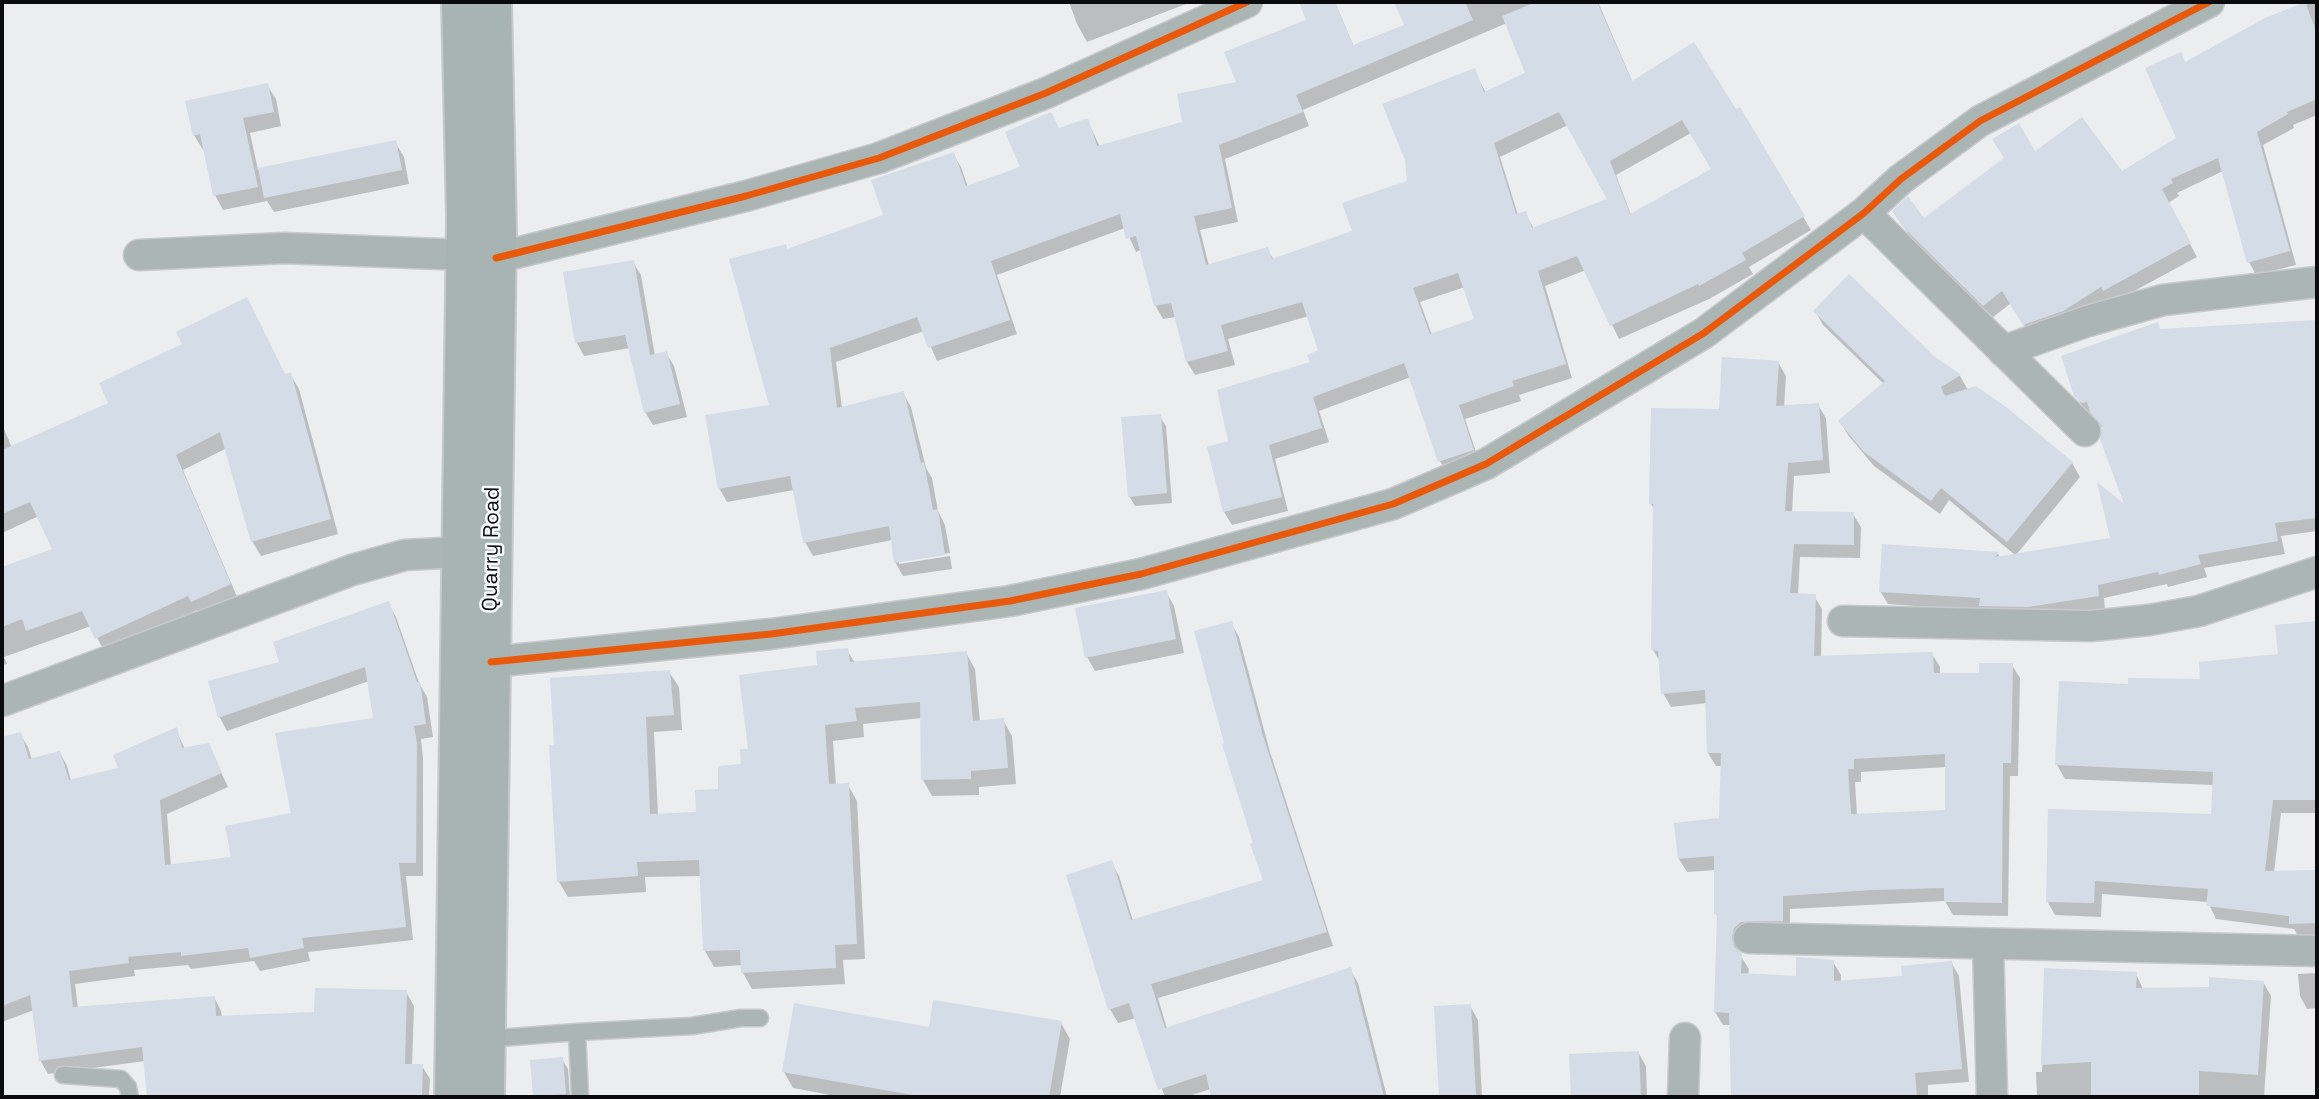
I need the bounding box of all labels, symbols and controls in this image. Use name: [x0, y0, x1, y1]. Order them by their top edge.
street label: Quarry Road: [478, 486, 506, 612]

